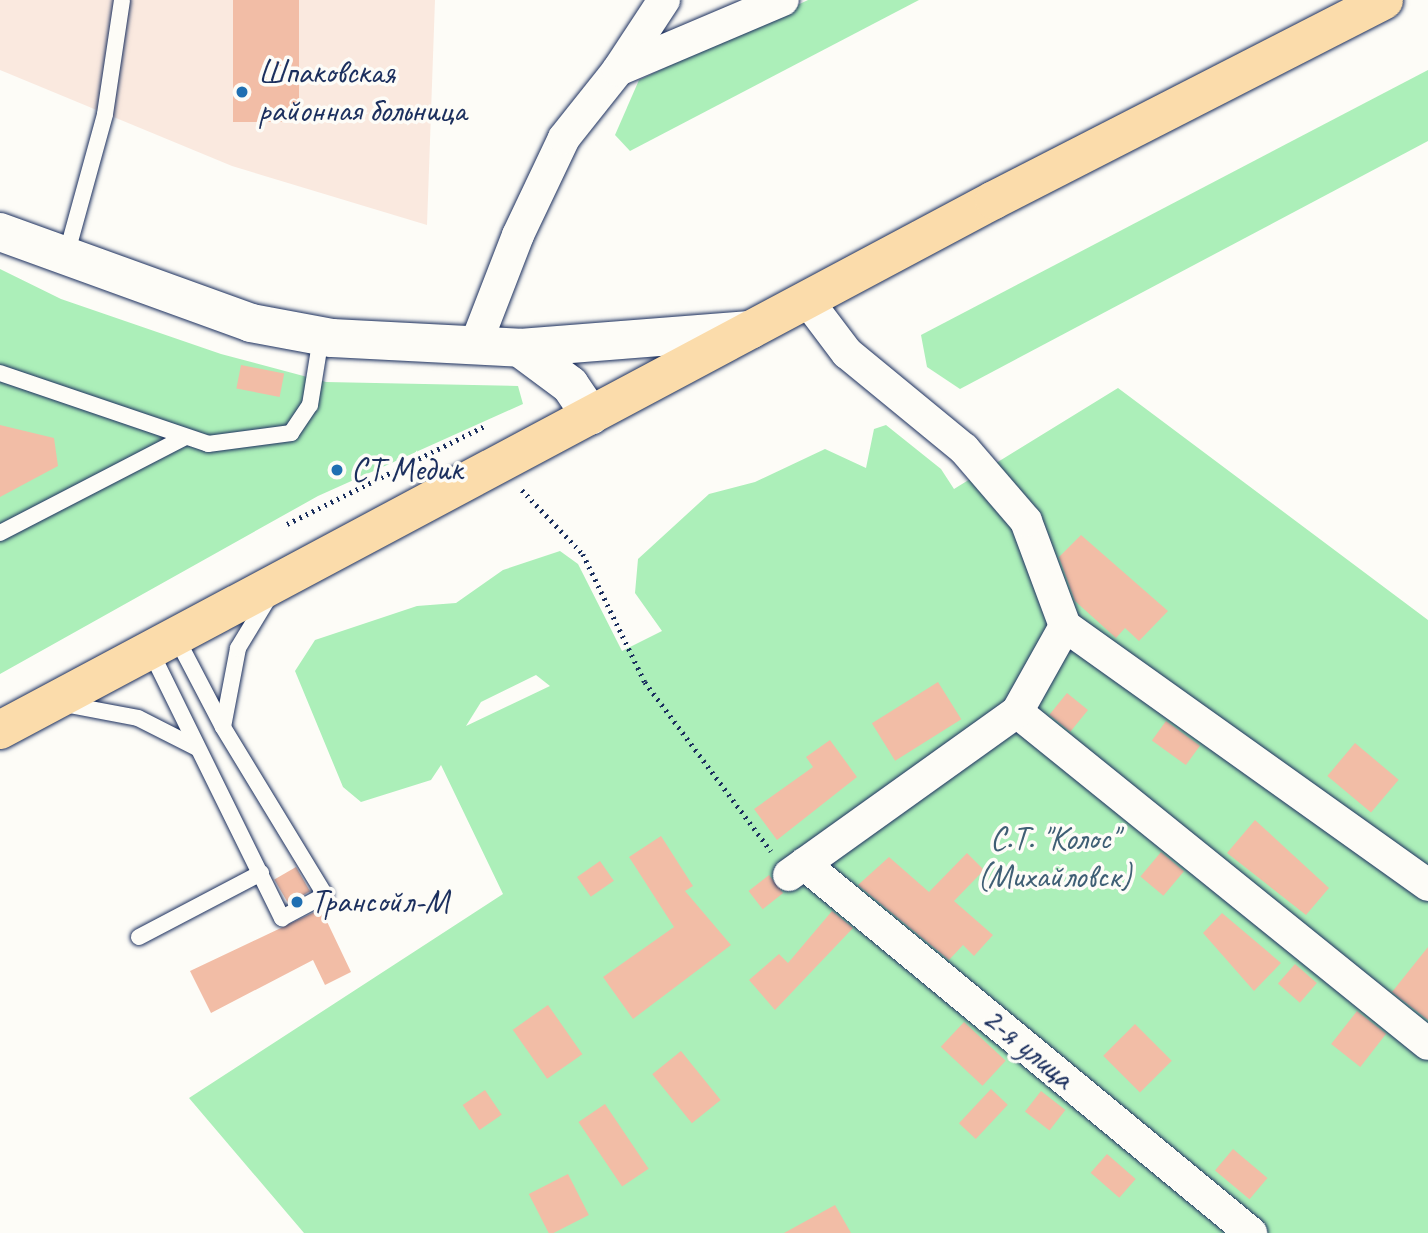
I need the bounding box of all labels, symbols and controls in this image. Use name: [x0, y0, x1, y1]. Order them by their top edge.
place label: Шпаковская районная больница: [258, 53, 465, 131]
marker: Шпаковская районная больница: [232, 82, 252, 102]
place label: СТ Медик: [351, 450, 462, 490]
marker: СТ Медик: [329, 462, 345, 478]
park label: С.Т. "Колос" (Михайловск): [977, 819, 1131, 897]
place label: Трансойл-М: [311, 882, 449, 922]
marker: Трансойл-М: [289, 894, 305, 910]
street label: 2-я улица: [974, 998, 1082, 1098]

